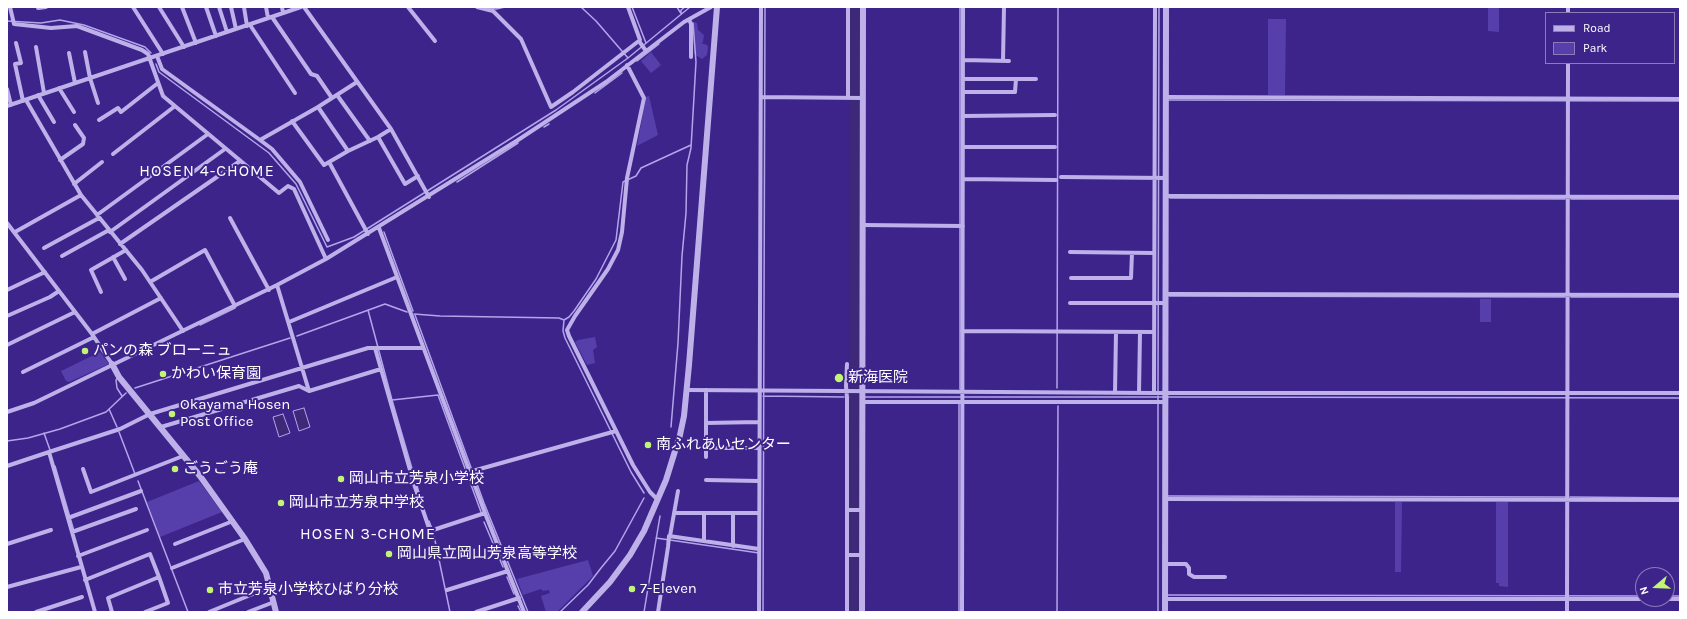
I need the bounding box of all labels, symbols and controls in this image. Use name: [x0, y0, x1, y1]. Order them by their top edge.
legend: [1545, 12, 1675, 64]
text: Road: [1583, 21, 1611, 35]
text: Park: [1583, 41, 1607, 55]
district label: HOSEN 4-CHOME: [139, 161, 275, 181]
place label: パンの森 ブローニュ: [93, 342, 232, 360]
marker: パンの森 ブローニュ: [80, 346, 90, 356]
place label: かわい保育園: [171, 365, 261, 383]
marker: かわい保育園: [158, 369, 168, 379]
place label: 新海医院: [848, 369, 908, 387]
marker: 新海医院: [833, 372, 845, 384]
place label: Okayama Hosen Post Office: [180, 396, 290, 431]
marker: Okayama Hosen Post Office: [167, 409, 177, 419]
place label: 南ふれあいセンター: [656, 436, 791, 454]
marker: 南ふれあいセンター: [643, 440, 653, 450]
place label: ごうごう庵: [183, 460, 258, 478]
marker: ごうごう庵: [170, 464, 180, 474]
place label: 岡山市立芳泉小学校: [349, 470, 484, 488]
marker: 岡山市立芳泉小学校: [336, 474, 346, 484]
place label: 岡山市立芳泉中学校: [289, 494, 424, 512]
marker: 岡山市立芳泉中学校: [276, 498, 286, 508]
district label: HOSEN 3-CHOME: [300, 524, 436, 544]
place label: 岡山県立岡山芳泉高等学校: [397, 545, 577, 563]
marker: 岡山県立岡山芳泉高等学校: [384, 549, 394, 559]
north arrow: [1635, 567, 1675, 607]
place label: 7-Eleven: [640, 580, 697, 598]
place label: 市立芳泉小学校ひばり分校: [218, 581, 398, 599]
marker: 7-Eleven: [627, 584, 637, 594]
marker: 市立芳泉小学校ひばり分校: [205, 585, 215, 595]
text: N: [1637, 585, 1652, 597]

